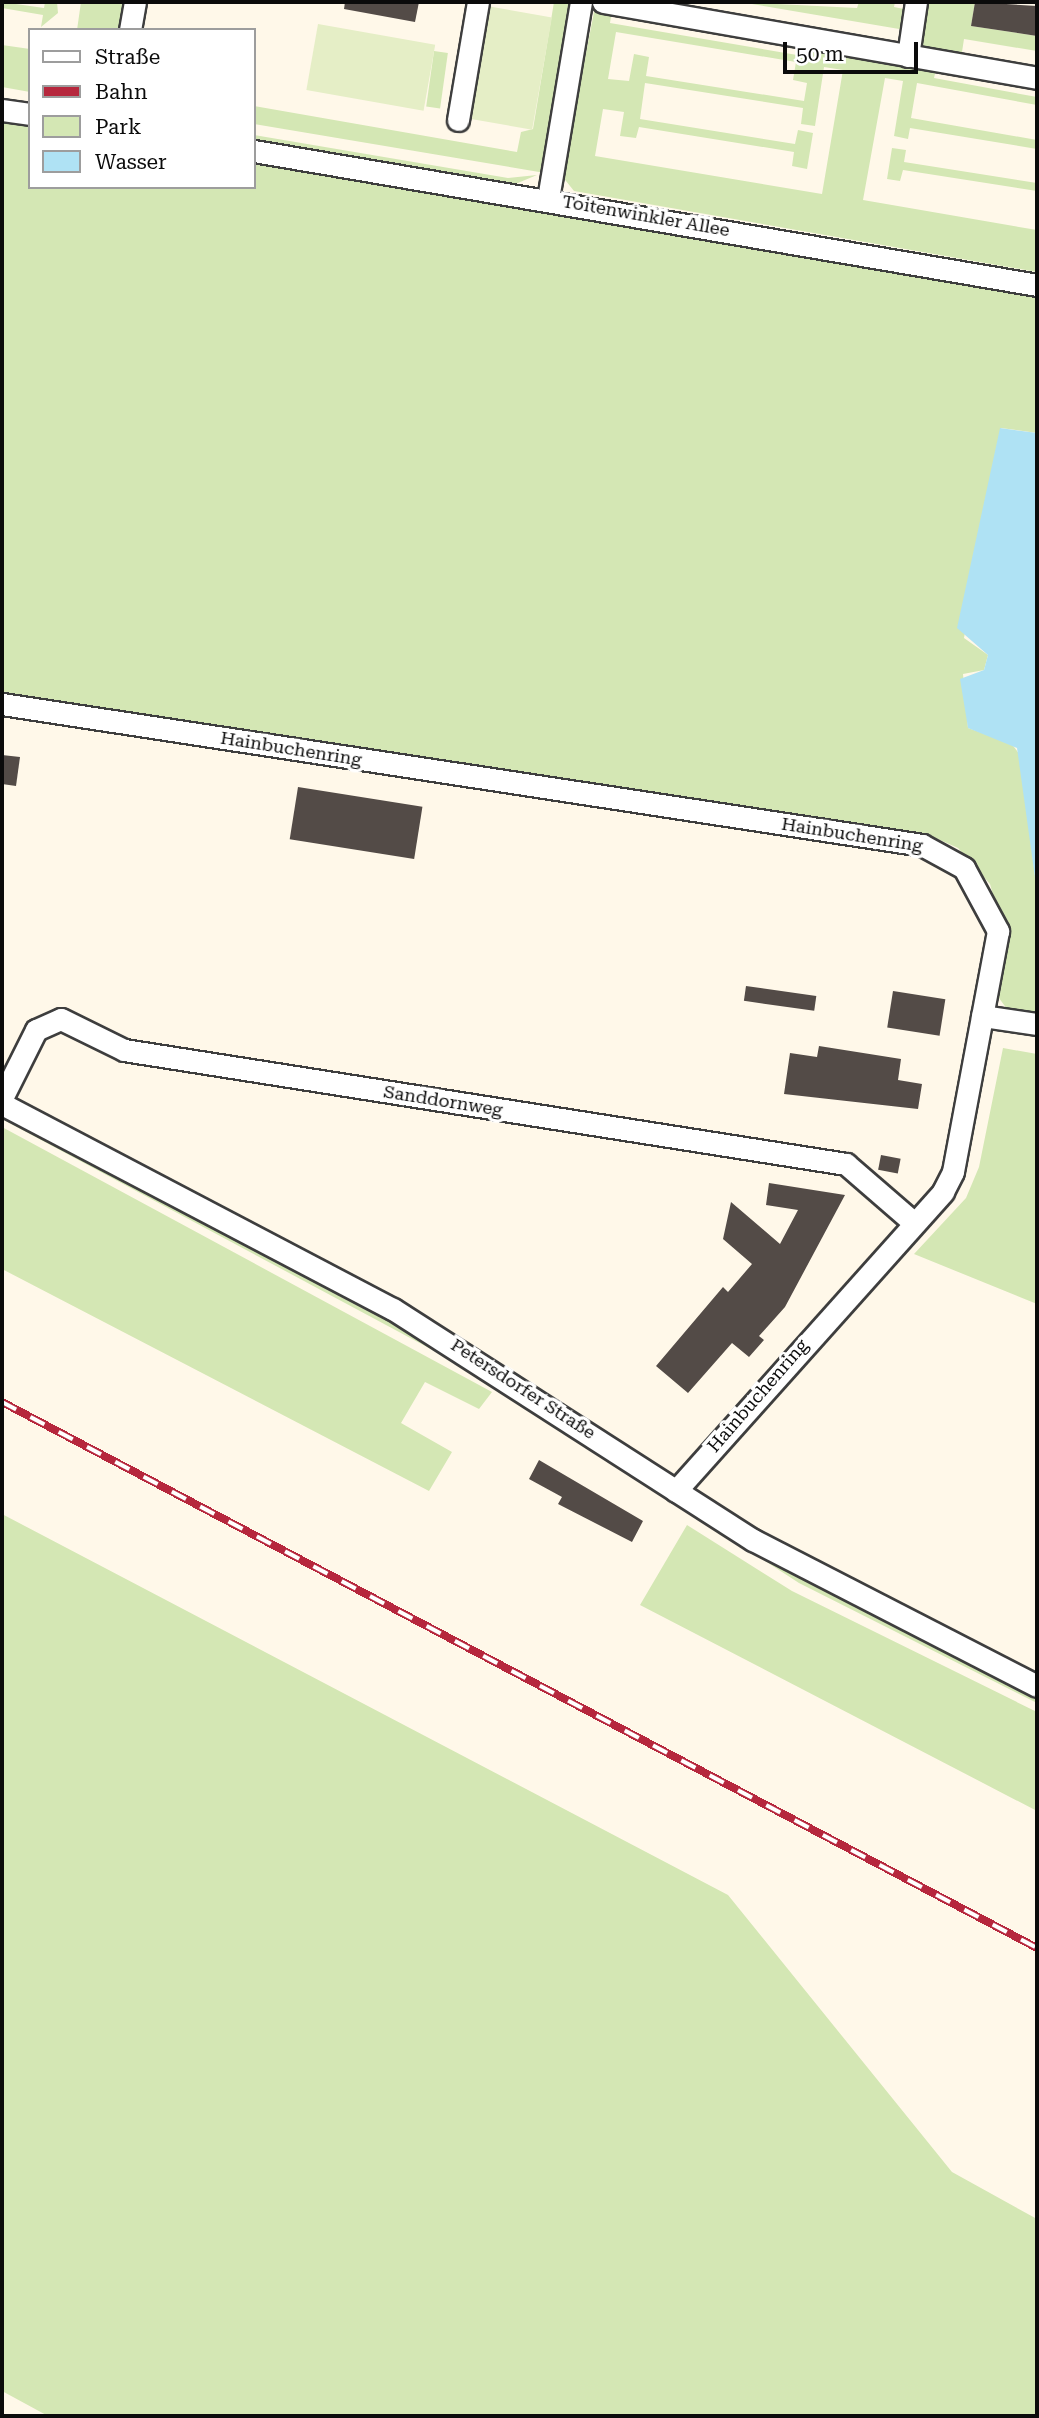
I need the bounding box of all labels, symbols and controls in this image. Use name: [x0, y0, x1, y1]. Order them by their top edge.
legend: [28, 28, 256, 189]
scale bar: [787, 28, 922, 72]
text: 50 m: [796, 42, 844, 66]
text: Straße: [95, 45, 160, 69]
text: Bahn: [95, 80, 147, 104]
text: Park: [95, 115, 141, 139]
text: Wasser: [95, 150, 167, 174]
street label: Toitenwinkler Allee: [561, 191, 731, 241]
street label: Hainbuchenring: [219, 727, 363, 771]
street label: Hainbuchenring: [780, 813, 924, 857]
street label: Sanddornweg: [382, 1081, 504, 1121]
street label: Petersdorfer Straße: [447, 1334, 599, 1444]
street label: Hainbuchenring: [703, 1335, 813, 1457]

